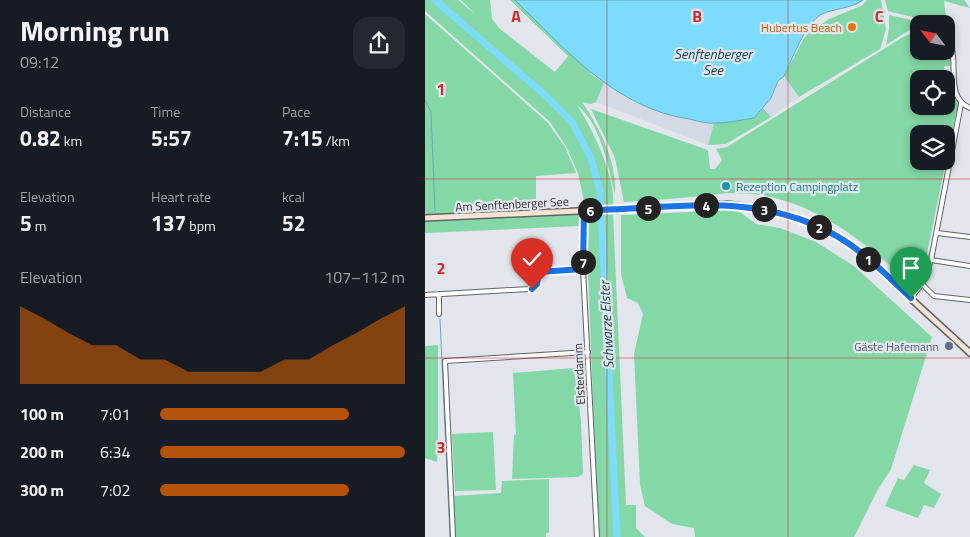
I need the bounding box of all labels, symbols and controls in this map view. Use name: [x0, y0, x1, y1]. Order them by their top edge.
text: A: [511, 4, 521, 28]
text: B: [692, 4, 702, 28]
text: C: [875, 4, 884, 28]
text: Morning run: [20, 9, 170, 52]
north arrow: [910, 15, 955, 60]
map controls: [910, 15, 955, 170]
button: share: [353, 17, 405, 69]
place label: Hubertus Beach: [761, 18, 842, 37]
marker: Hubertus Beach: [846, 21, 858, 33]
water label: Senftenberger See: [674, 43, 754, 80]
text: 09:12: [20, 50, 59, 74]
button: locate: [910, 70, 955, 115]
text: 1: [437, 77, 445, 101]
text: Distance: [20, 101, 71, 122]
text: Time: [151, 101, 180, 122]
text: Pace: [282, 101, 310, 122]
text: 0.82: [20, 122, 61, 154]
text: 5:57: [151, 122, 192, 154]
text: 7:15: [282, 122, 323, 154]
button: layers: [910, 125, 955, 170]
text: km: [61, 130, 82, 151]
text: /km: [323, 130, 350, 151]
place label: Rezeption Campingplatz: [736, 177, 858, 196]
marker: Rezeption Campingplatz: [720, 180, 732, 192]
text: Elevation: [20, 186, 74, 207]
text: Heart rate: [151, 186, 211, 207]
text: kcal: [282, 186, 305, 207]
street label: Am Senftenberger See: [455, 192, 569, 216]
pin: 4: [693, 192, 719, 218]
text: 4: [703, 195, 710, 216]
pin: 5: [635, 196, 661, 220]
pin: 3: [751, 196, 777, 222]
pin: 6: [577, 198, 603, 222]
text: 5: [645, 198, 652, 219]
text: 3: [761, 199, 768, 220]
text: 6: [587, 200, 594, 221]
text: 5: [20, 207, 32, 239]
text: 137: [151, 207, 186, 239]
text: 52: [282, 207, 306, 239]
pin: 2: [807, 214, 831, 240]
text: m: [32, 215, 47, 236]
text: bpm: [186, 215, 216, 236]
text: 2: [816, 217, 823, 238]
pin: [511, 238, 553, 289]
icon: check: [518, 245, 546, 273]
pin: 1: [855, 246, 881, 272]
pin: [890, 247, 932, 298]
text: 1: [865, 249, 872, 270]
pin: 7: [571, 250, 595, 274]
text: 7: [580, 252, 587, 273]
icon: arrive: [897, 254, 925, 282]
text: 2: [437, 256, 445, 280]
text: Elevation: [20, 265, 82, 289]
text: 107–112 m: [324, 265, 405, 289]
water label: Schwarze Elster: [593, 279, 619, 369]
place label: Gäste Hafemann: [854, 337, 939, 356]
marker: Gäste Hafemann: [943, 340, 955, 352]
street label: Elsterdamm: [568, 343, 590, 405]
text: 100 m: [20, 402, 64, 426]
text: 7:01: [100, 402, 130, 426]
text: 3: [437, 435, 445, 459]
text: 200 m: [20, 440, 64, 464]
text: 6:34: [100, 440, 130, 464]
text: 300 m: [20, 478, 64, 502]
text: 7:02: [100, 478, 130, 502]

